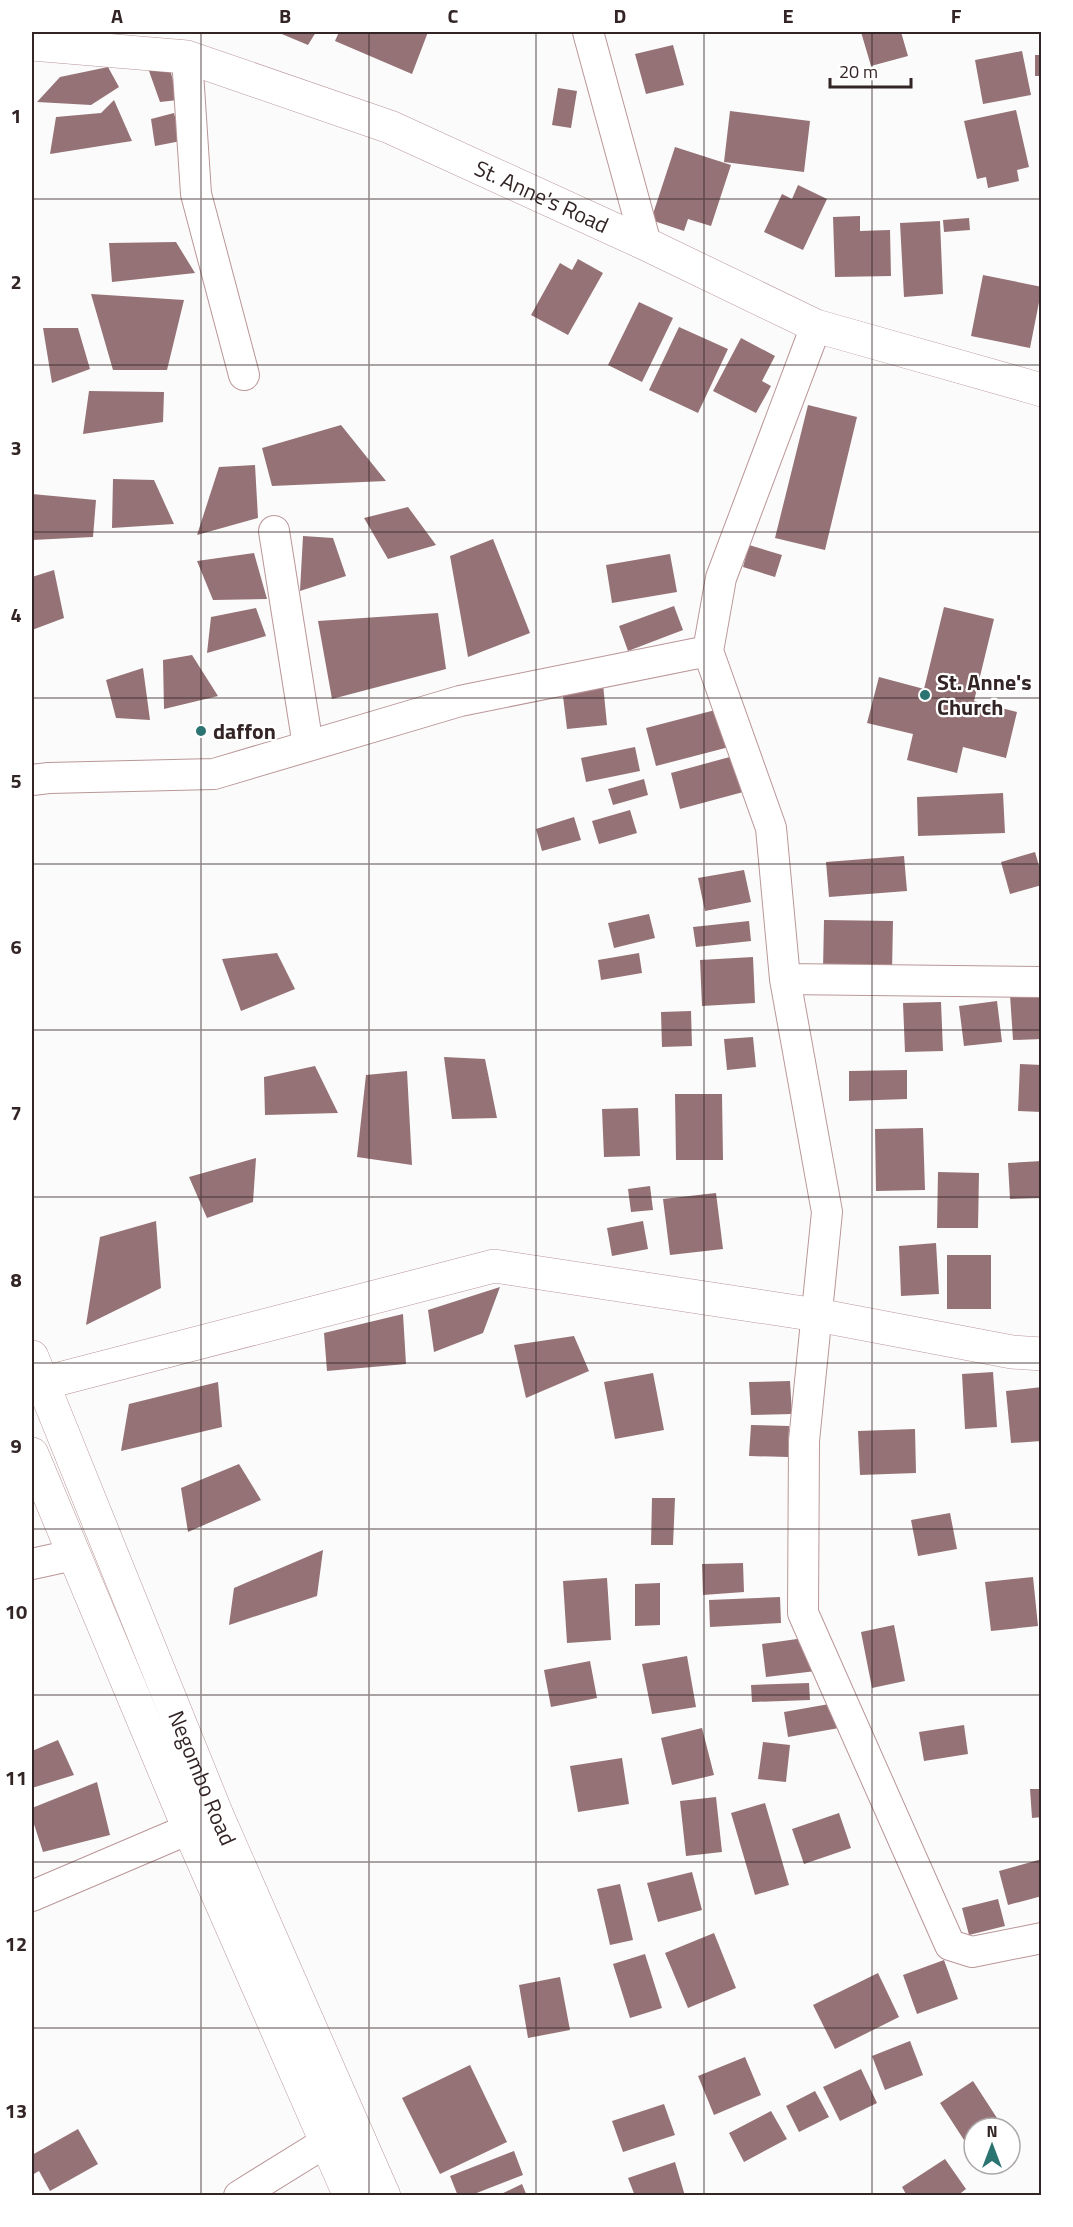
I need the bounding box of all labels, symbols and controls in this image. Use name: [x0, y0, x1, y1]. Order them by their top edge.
text: A: [111, 0, 123, 31]
text: B: [279, 0, 291, 31]
text: C: [448, 0, 459, 31]
text: D: [614, 0, 626, 31]
text: E: [782, 0, 794, 31]
text: F: [951, 0, 962, 31]
scale bar: [830, 51, 911, 89]
text: 20 m: [839, 58, 878, 85]
text: 1: [10, 100, 22, 131]
street label: St. Anne's Road: [469, 151, 614, 242]
text: 2: [10, 266, 22, 297]
text: 3: [10, 432, 22, 463]
text: 4: [10, 599, 22, 630]
place label: St. Anne's Church: [937, 665, 1032, 724]
marker: St. Anne's Church: [918, 688, 932, 702]
place label: daffon: [213, 714, 276, 748]
marker: daffon: [194, 724, 208, 738]
text: 5: [10, 765, 22, 796]
text: 6: [10, 931, 22, 962]
text: 7: [10, 1097, 22, 1128]
text: 8: [10, 1264, 22, 1295]
text: 9: [10, 1430, 22, 1461]
text: 10: [5, 1596, 27, 1627]
street label: Negombo Road: [160, 1705, 245, 1851]
text: 11: [5, 1762, 27, 1793]
text: 12: [5, 1928, 27, 1959]
text: 13: [5, 2095, 27, 2126]
north arrow: [962, 2116, 1022, 2176]
text: N: [986, 2119, 998, 2143]

